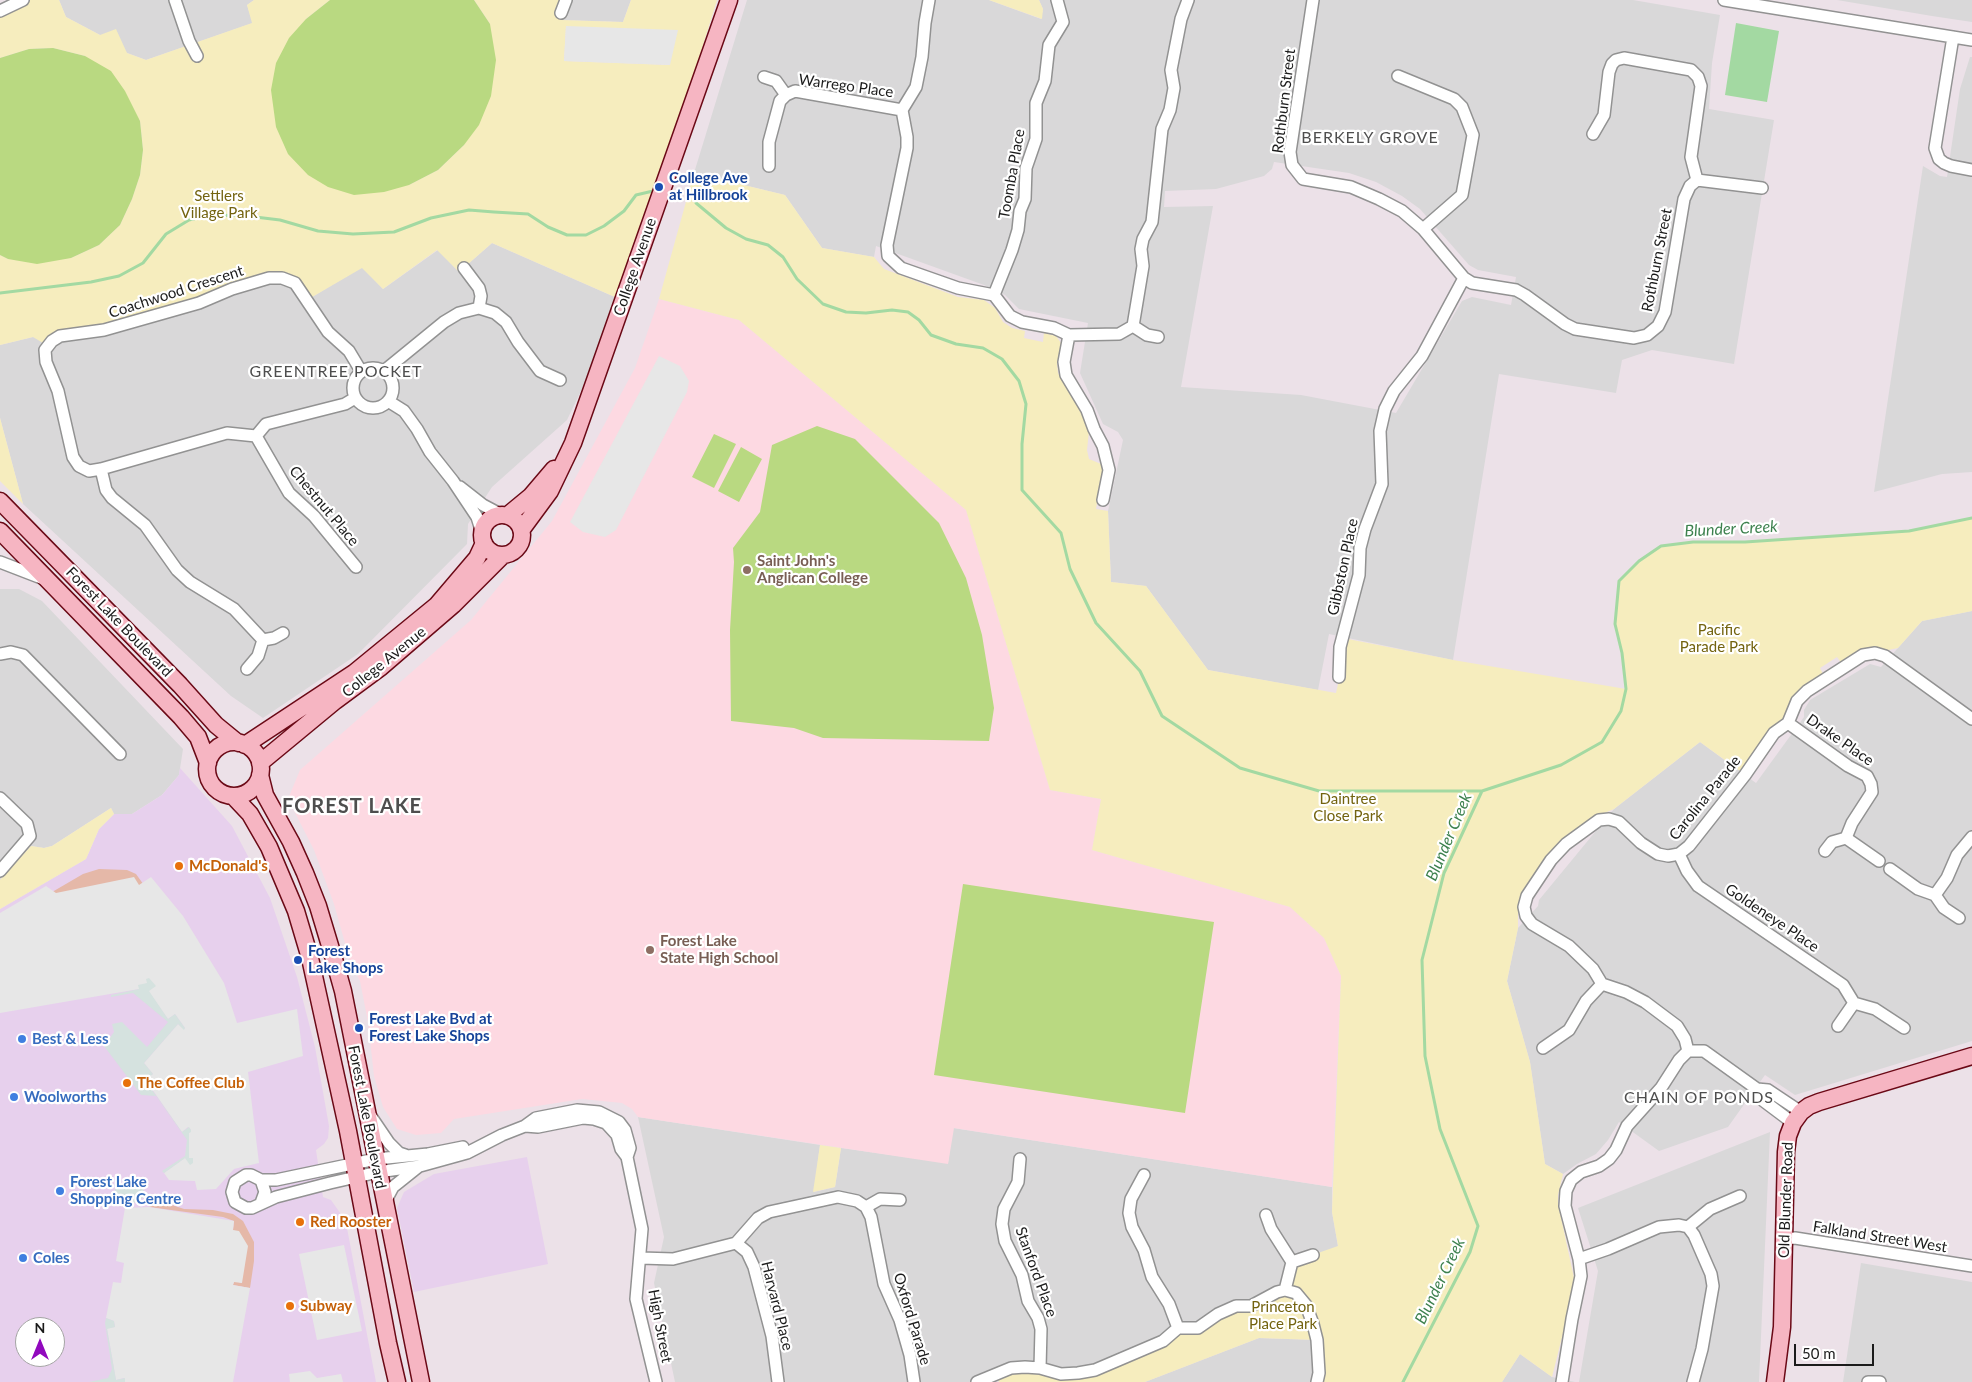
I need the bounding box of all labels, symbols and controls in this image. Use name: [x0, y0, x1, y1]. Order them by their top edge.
street label: Rothburn Street: [1269, 48, 1299, 154]
street label: Warrego Place: [797, 70, 895, 102]
street label: Toomba Place: [995, 128, 1029, 220]
district label: BERKELY GROVE: [1300, 128, 1440, 148]
place label: College Ave at Hillbrook: [669, 169, 748, 204]
marker: College Ave at Hillbrook: [653, 181, 665, 193]
park label: Settlers Village Park: [180, 187, 258, 222]
street label: Rothburn Street: [1638, 207, 1676, 313]
street label: College Avenue: [610, 216, 660, 318]
street label: Coachwood Crescent: [106, 262, 246, 322]
district label: GREENTREE POCKET: [248, 362, 424, 382]
street label: Chestnut Place: [285, 462, 363, 550]
street label: Gibbston Place: [1324, 517, 1362, 617]
water label: Blunder Creek: [1684, 517, 1778, 541]
place label: Saint John's Anglican College: [757, 552, 868, 587]
street label: Forest Lake Boulevard: [62, 563, 176, 681]
marker: Saint John's Anglican College: [741, 564, 753, 576]
park label: Pacific Parade Park: [1680, 621, 1758, 656]
street label: College Avenue: [339, 623, 429, 701]
street label: Drake Place: [1803, 710, 1877, 770]
street label: Carolina Parade: [1666, 752, 1744, 844]
park label: Daintree Close Park: [1313, 790, 1383, 825]
water label: Blunder Creek: [1422, 790, 1476, 884]
district label: FOREST LAKE: [281, 795, 423, 819]
place label: McDonald's: [189, 857, 268, 875]
marker: McDonald's: [173, 860, 185, 872]
street label: Goldeneye Place: [1722, 880, 1822, 956]
place label: Forest Lake State High School: [660, 932, 778, 967]
place label: Forest Lake Shops: [308, 942, 383, 977]
marker: Forest Lake State High School: [644, 944, 656, 956]
marker: Forest Lake Shops: [292, 954, 304, 966]
place label: Forest Lake Bvd at Forest Lake Shops: [369, 1010, 492, 1045]
marker: Forest Lake Bvd at Forest Lake Shops: [353, 1022, 365, 1034]
place label: Best & Less: [32, 1030, 109, 1048]
marker: Best & Less: [16, 1033, 28, 1045]
street label: Forest Lake Boulevard: [344, 1044, 390, 1190]
place label: The Coffee Club: [137, 1074, 244, 1092]
marker: The Coffee Club: [121, 1077, 133, 1089]
place label: Woolworths: [24, 1088, 107, 1106]
district label: CHAIN OF PONDS: [1622, 1088, 1776, 1108]
marker: Woolworths: [8, 1091, 20, 1103]
street label: Old Blunder Road: [1775, 1142, 1797, 1258]
place label: Forest Lake Shopping Centre: [70, 1173, 181, 1208]
marker: Forest Lake Shopping Centre: [54, 1185, 66, 1197]
place label: Red Rooster: [310, 1213, 391, 1231]
marker: Red Rooster: [294, 1216, 306, 1228]
street label: Falkland Street West: [1812, 1218, 1948, 1256]
street label: Stanford Place: [1011, 1224, 1061, 1320]
water label: Blunder Creek: [1411, 1235, 1469, 1327]
place label: Coles: [33, 1249, 70, 1267]
marker: Coles: [17, 1252, 29, 1264]
street label: Harvard Place: [757, 1259, 797, 1353]
street label: Oxford Parade: [889, 1271, 935, 1367]
street label: High Street: [644, 1288, 676, 1364]
place label: Subway: [300, 1297, 352, 1315]
park label: Princeton Place Park: [1249, 1298, 1317, 1333]
marker: Subway: [284, 1300, 296, 1312]
north arrow: [15, 1317, 65, 1367]
text: N: [35, 1319, 45, 1336]
scale bar: [1797, 1334, 1877, 1366]
text: 50 m: [1802, 1344, 1836, 1362]

